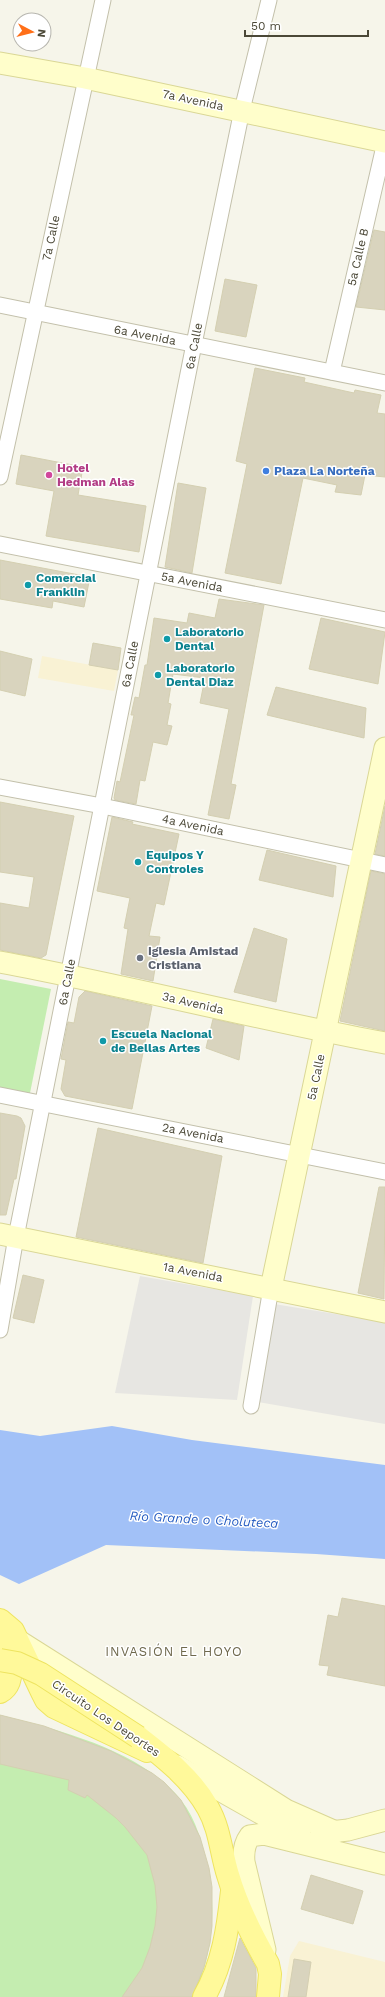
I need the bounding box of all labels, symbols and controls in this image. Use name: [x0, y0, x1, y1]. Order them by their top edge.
north arrow: [12, 12, 52, 52]
scale bar: [245, 12, 368, 38]
text: 50 m: [251, 19, 281, 33]
text: N: [34, 28, 48, 38]
street label: 7a Avenida: [161, 87, 225, 113]
street label: 7a Calle: [39, 214, 63, 262]
street label: 5a Calle B: [345, 227, 371, 287]
street label: 6a Calle: [183, 321, 205, 371]
street label: 6a Avenida: [113, 322, 177, 348]
place label: Hotel Hedman Alas: [57, 461, 135, 489]
place label: Plaza La Norteña: [274, 464, 375, 478]
marker: Plaza La Norteña: [261, 466, 271, 476]
marker: Hotel Hedman Alas: [44, 470, 54, 480]
street label: 5a Avenida: [160, 569, 224, 595]
place label: Comercial Franklin: [36, 571, 96, 599]
marker: Comercial Franklin: [23, 580, 33, 590]
place label: Laboratorio Dental: [175, 625, 244, 653]
marker: Laboratorio Dental: [162, 634, 172, 644]
street label: 6a Calle: [119, 639, 141, 689]
place label: Laboratorio Dental Diaz: [166, 661, 235, 689]
marker: Laboratorio Dental Diaz: [153, 670, 163, 680]
street label: 4a Avenida: [161, 812, 226, 838]
place label: Equipos Y Controles: [146, 848, 204, 876]
marker: Equipos Y Controles: [133, 857, 143, 867]
place label: Iglesia Amistad Cristiana: [148, 944, 238, 972]
marker: Iglesia Amistad Cristiana: [135, 953, 145, 963]
street label: 6a Calle: [56, 957, 78, 1007]
street label: 3a Avenida: [161, 989, 225, 1017]
place label: Escuela Nacional de Bellas Artes: [111, 1027, 212, 1055]
marker: Escuela Nacional de Bellas Artes: [98, 1036, 108, 1046]
street label: 5a Calle: [304, 1053, 328, 1101]
street label: 2a Avenida: [161, 1120, 225, 1146]
street label: 1a Avenida: [162, 1259, 224, 1285]
water label: Río Grande o Choluteca: [129, 1508, 279, 1531]
district label: INVASIÓN EL HOYO: [105, 1643, 243, 1659]
street label: Circuito Los Deportes: [49, 1677, 163, 1759]

